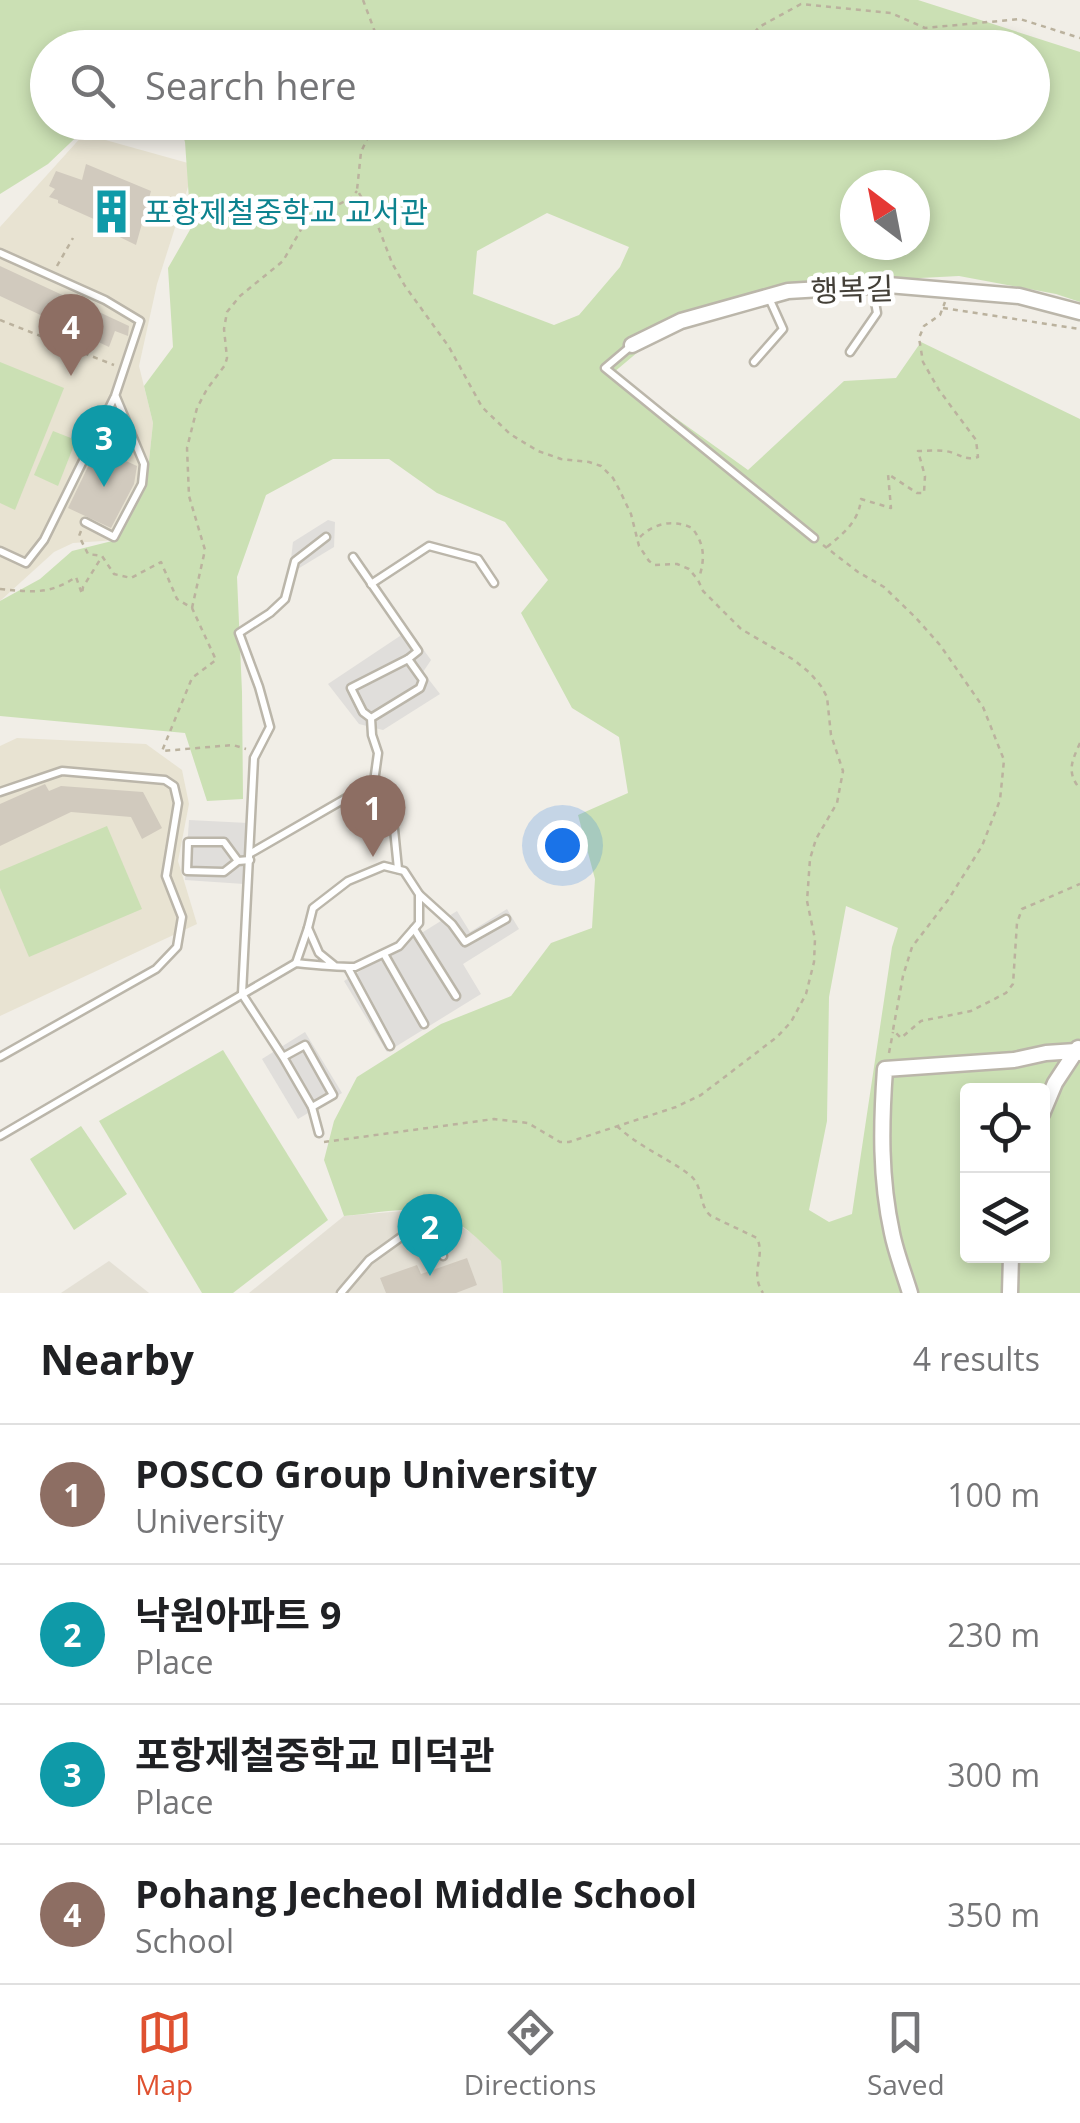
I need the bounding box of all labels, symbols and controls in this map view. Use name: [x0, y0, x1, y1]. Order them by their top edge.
search box: [30, 30, 1050, 140]
icon: search: [65, 58, 120, 113]
text: Search here: [145, 59, 357, 111]
north arrow: [840, 170, 930, 260]
building icon: 포항제철중학교 교서관: [87, 187, 135, 235]
place label: 포항제철중학교 교서관: [144, 191, 428, 232]
street label: 행복길: [810, 267, 894, 311]
pin: 4: [38, 294, 104, 376]
pin: 3: [72, 404, 136, 487]
pin: 1: [340, 774, 406, 857]
your location: [537, 820, 588, 871]
map controls: [960, 1083, 1050, 1263]
button: locate: [960, 1083, 1050, 1173]
button: layers: [960, 1173, 1050, 1263]
pin: 2: [398, 1194, 462, 1276]
text: Nearby: [40, 1330, 194, 1387]
text: 4 results: [913, 1337, 1040, 1380]
text: POSCO Group University: [135, 1447, 597, 1499]
text: 1: [63, 1473, 82, 1516]
text: 100 m: [947, 1473, 1040, 1516]
text: University: [135, 1499, 284, 1542]
text: 낙원아파트 9: [135, 1588, 341, 1640]
text: 2: [63, 1613, 82, 1656]
text: 230 m: [947, 1613, 1040, 1656]
text: Place: [135, 1640, 213, 1683]
text: 포항제철중학교 미덕관: [135, 1728, 494, 1780]
text: 3: [63, 1753, 82, 1796]
text: 300 m: [947, 1753, 1040, 1796]
text: Place: [135, 1780, 213, 1823]
text: Pohang Jecheol Middle School: [135, 1867, 697, 1919]
text: 4: [63, 1893, 82, 1936]
text: 350 m: [947, 1893, 1040, 1936]
text: School: [135, 1919, 234, 1962]
tab: Map: [135, 2005, 193, 2103]
tab: Directions: [464, 2005, 596, 2103]
tab: Saved: [867, 2005, 945, 2103]

